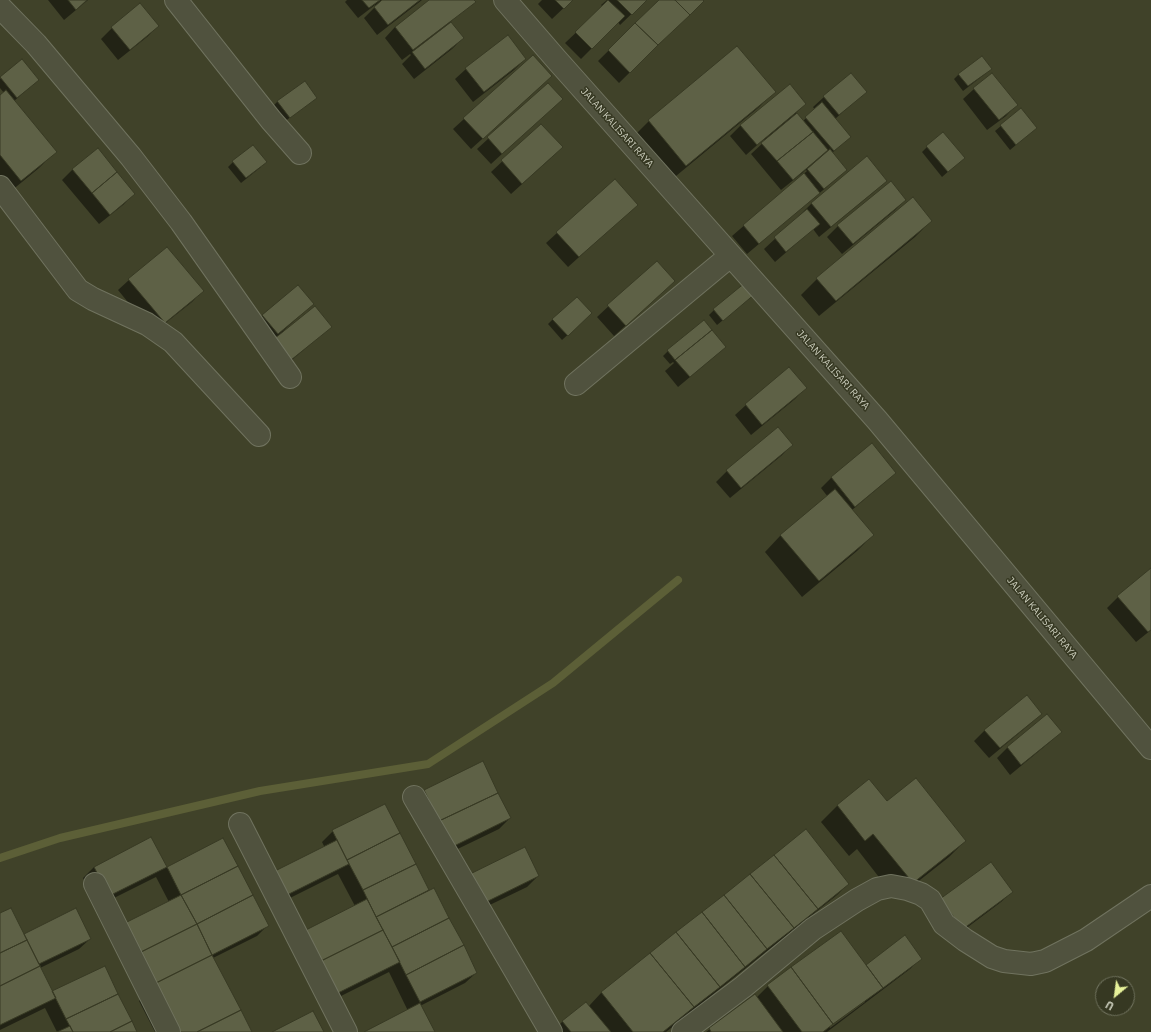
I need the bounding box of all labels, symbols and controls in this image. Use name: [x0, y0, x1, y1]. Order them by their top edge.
street label: JALAN KALISARI RAYA: [578, 86, 656, 170]
street label: JALAN KALISARI RAYA: [794, 328, 872, 412]
street label: JALAN KALISARI RAYA: [1004, 575, 1080, 661]
north arrow: [1095, 976, 1135, 1016]
text: U: [1103, 998, 1116, 1014]

